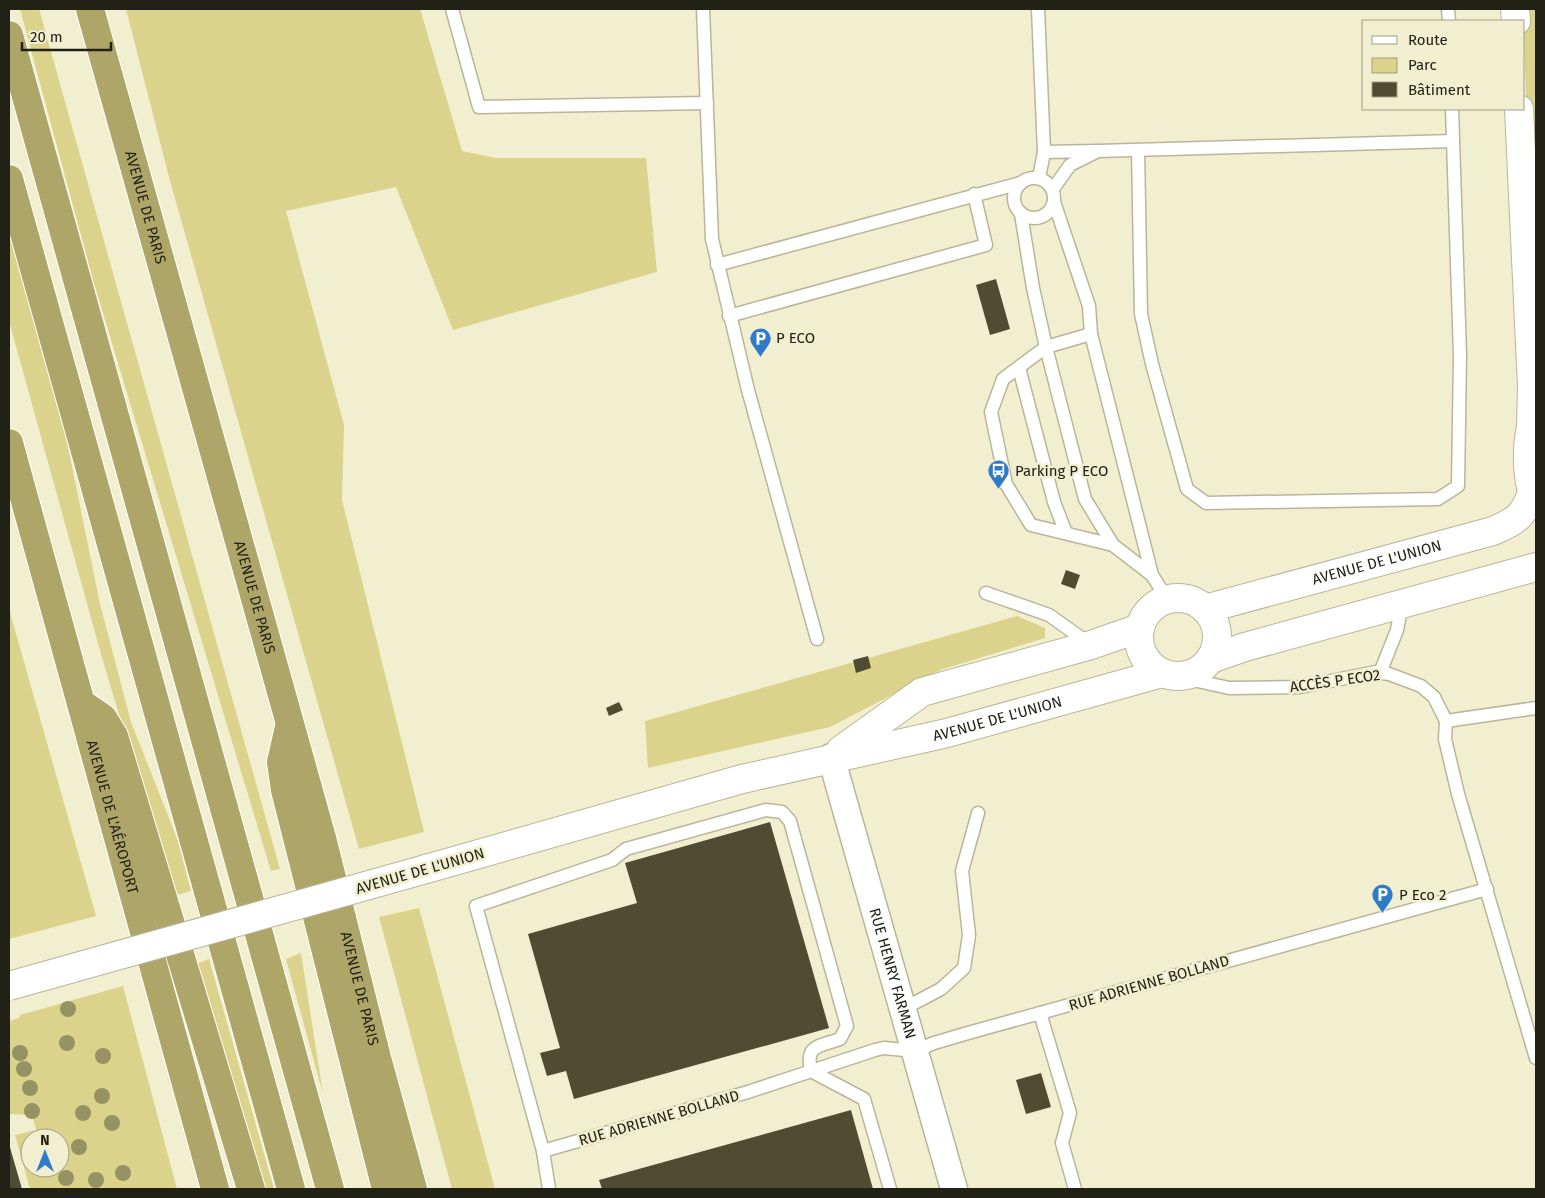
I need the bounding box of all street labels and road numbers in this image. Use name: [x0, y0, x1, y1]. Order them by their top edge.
street label: AVENUE DE PARIS: [121, 149, 170, 266]
street label: AVENUE DE L'UNION: [1310, 536, 1443, 589]
street label: AVENUE DE PARIS: [230, 539, 279, 656]
street label: ACCÈS P ECO2: [1289, 666, 1381, 696]
street label: AVENUE DE L'UNION: [931, 692, 1064, 745]
street label: AVENUE DE L'AÉROPORT: [82, 738, 142, 896]
street label: AVENUE DE L'UNION: [354, 844, 486, 898]
street label: RUE HENRY FARMAN: [865, 906, 920, 1041]
street label: AVENUE DE PARIS: [337, 930, 383, 1047]
street label: RUE ADRIENNE BOLLAND: [1067, 951, 1231, 1015]
street label: RUE ADRIENNE BOLLAND: [577, 1086, 741, 1150]

